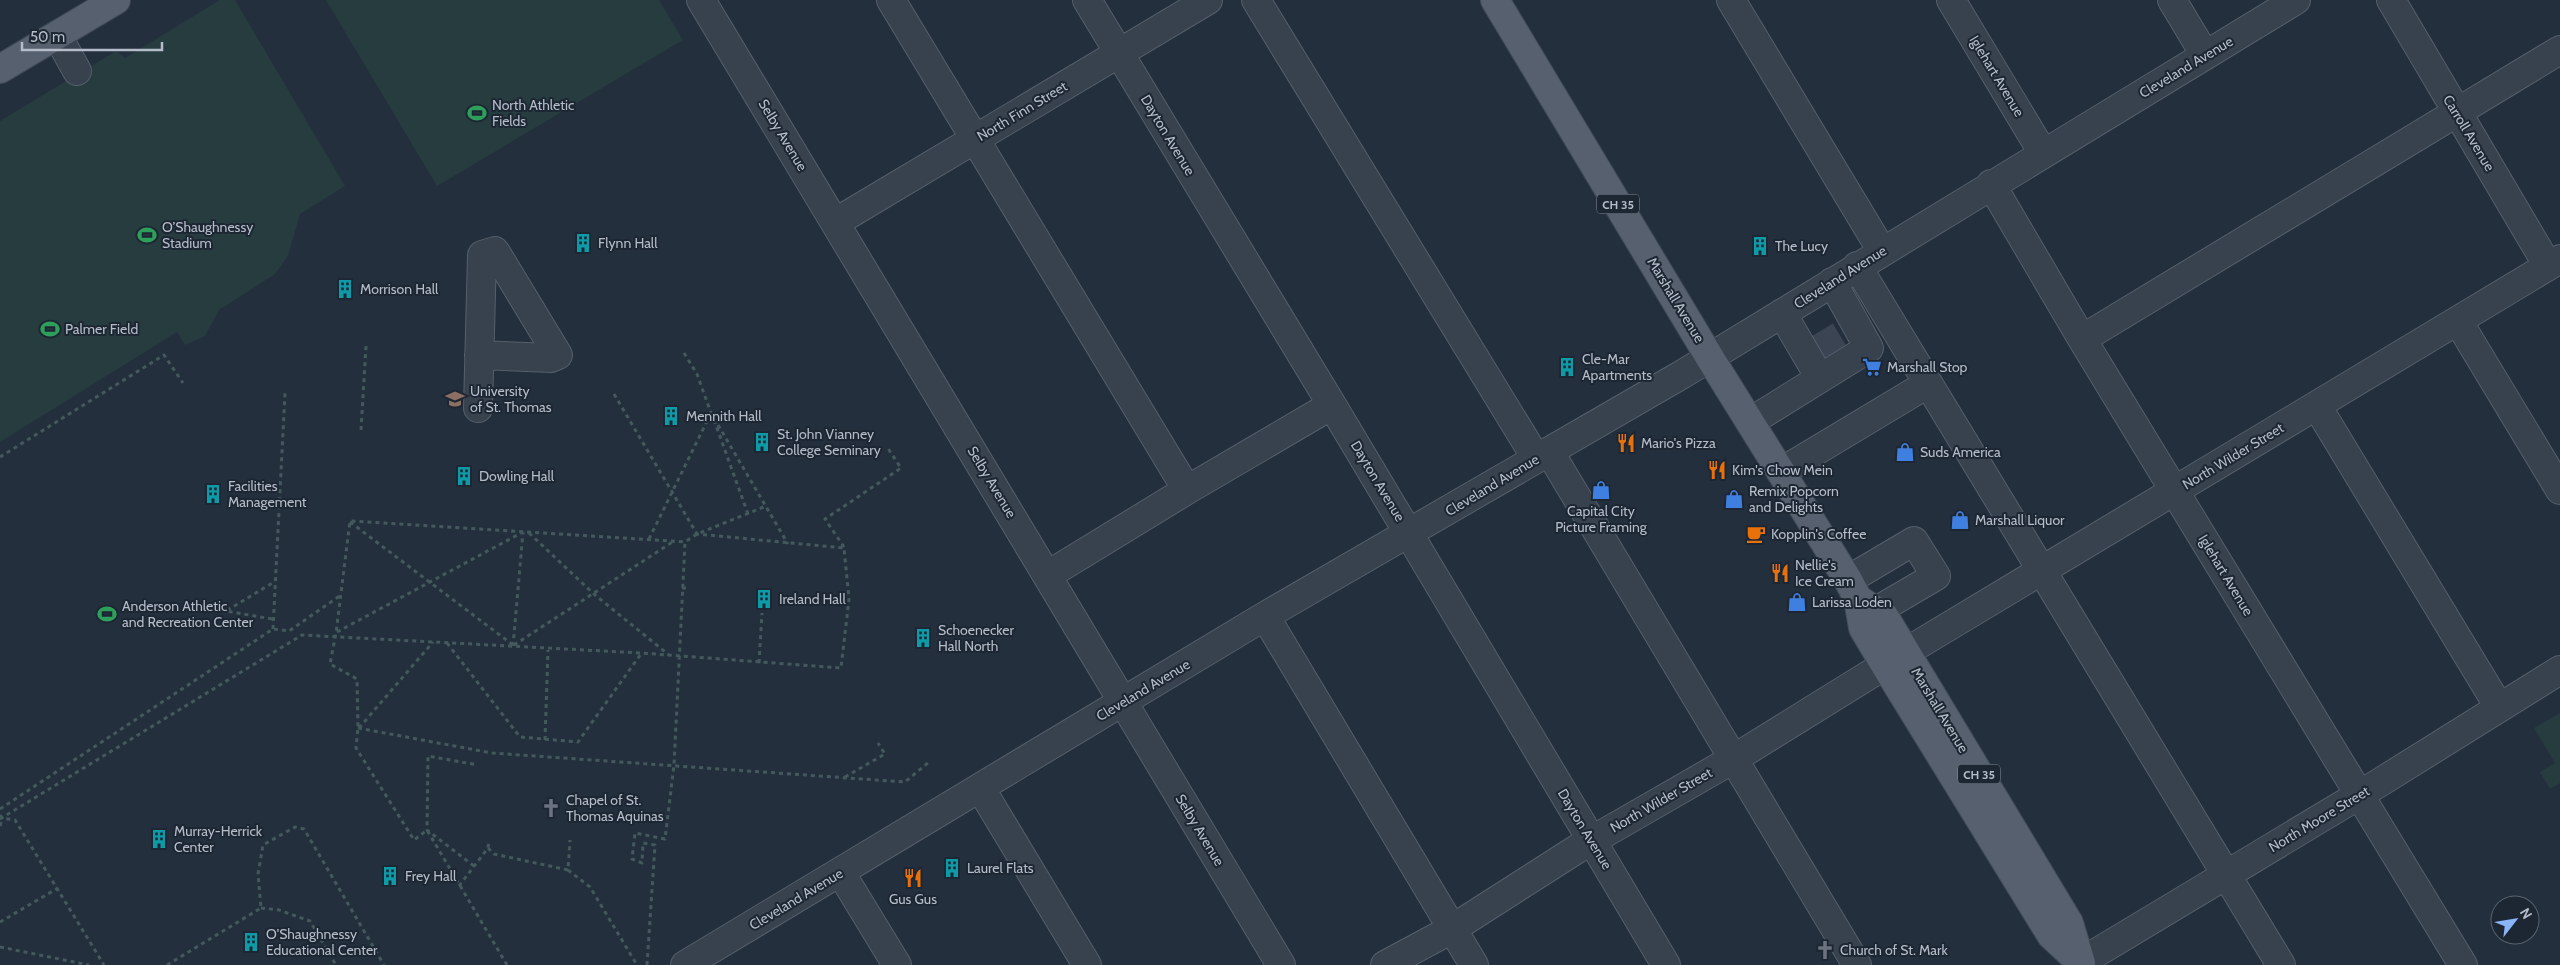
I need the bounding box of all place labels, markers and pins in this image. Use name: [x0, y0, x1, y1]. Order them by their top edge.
place label: North Athletic Fields: [492, 96, 574, 130]
sports icon: North Athletic Fields: [466, 102, 488, 124]
place label: O’Shaughnessy Stadium: [162, 218, 253, 252]
sports icon: O’Shaughnessy Stadium: [136, 224, 158, 246]
building icon: Flynn Hall: [572, 232, 594, 254]
place label: Flynn Hall: [598, 234, 658, 252]
building icon: The Lucy: [1749, 235, 1771, 257]
place label: The Lucy: [1775, 237, 1828, 255]
building icon: Morrison Hall: [334, 278, 356, 300]
place label: Morrison Hall: [360, 280, 439, 298]
sports icon: Palmer Field: [39, 318, 61, 340]
place label: Palmer Field: [65, 320, 138, 338]
place label: Cle-Mar Apartments: [1582, 350, 1652, 384]
building icon: Cle-Mar Apartments: [1556, 356, 1578, 378]
supermarket icon: Marshall Stop: [1861, 356, 1883, 378]
place label: Marshall Stop: [1887, 358, 1968, 376]
place label: University of St. Thomas: [470, 382, 552, 416]
school or university icon: University of St. Thomas: [444, 388, 466, 410]
building icon: Mennith Hall: [660, 405, 682, 427]
place label: Mennith Hall: [686, 407, 762, 425]
place label: St. John Vianney College Seminary: [777, 425, 881, 459]
building icon: St. John Vianney College Seminary: [751, 431, 773, 453]
restaurant icon: Mario's Pizza: [1615, 432, 1637, 454]
place label: Mario's Pizza: [1641, 434, 1716, 452]
shop icon: Suds America: [1894, 441, 1916, 463]
place label: Suds America: [1920, 443, 2001, 461]
restaurant icon: Kim's Chow Mein: [1706, 459, 1728, 481]
place label: Kim's Chow Mein: [1732, 461, 1833, 479]
building icon: Dowling Hall: [453, 465, 475, 487]
place label: Dowling Hall: [479, 467, 555, 485]
place label: Facilities Management: [228, 477, 307, 511]
shop icon: Capital City Picture Framing: [1590, 479, 1612, 501]
place label: Remix Popcorn and Delights: [1749, 482, 1839, 516]
building icon: Facilities Management: [202, 483, 224, 505]
shop icon: Remix Popcorn and Delights: [1723, 488, 1745, 510]
place label: Capital City Picture Framing: [1555, 502, 1648, 536]
shop icon: Marshall Liquor: [1949, 509, 1971, 531]
place label: Marshall Liquor: [1975, 511, 2065, 529]
cafe icon: Kopplin's Coffee: [1745, 523, 1767, 545]
place label: Kopplin's Coffee: [1771, 525, 1866, 543]
place label: Nellie's Ice Cream: [1795, 556, 1854, 590]
restaurant icon: Nellie's Ice Cream: [1769, 562, 1791, 584]
building icon: Ireland Hall: [753, 588, 775, 610]
place label: Ireland Hall: [779, 590, 846, 608]
shop icon: Larissa Loden: [1786, 591, 1808, 613]
place label: Larissa Loden: [1812, 593, 1892, 611]
place label: Anderson Athletic and Recreation Center: [122, 597, 254, 631]
sports icon: Anderson Athletic and Recreation Center: [96, 603, 118, 625]
place label: Schoenecker Hall North: [938, 621, 1014, 655]
building icon: Schoenecker Hall North: [912, 627, 934, 649]
place label: Chapel of St. Thomas Aquinas: [566, 791, 664, 825]
church icon: Chapel of St. Thomas Aquinas: [540, 797, 562, 819]
place label: Murray-Herrick Center: [174, 822, 263, 856]
building icon: Murray-Herrick Center: [148, 828, 170, 850]
building icon: Laurel Flats: [941, 857, 963, 879]
place label: Laurel Flats: [967, 859, 1034, 877]
building icon: Frey Hall: [379, 865, 401, 887]
place label: Frey Hall: [405, 867, 457, 885]
restaurant icon: Gus Gus: [902, 867, 924, 889]
place label: Gus Gus: [889, 890, 937, 908]
place label: O'Shaughnessy Educational Center: [266, 925, 378, 959]
building icon: O'Shaughnessy Educational Center: [240, 931, 262, 953]
church icon: Church of St. Mark: [1814, 939, 1836, 961]
place label: Church of St. Mark: [1840, 941, 1948, 959]

